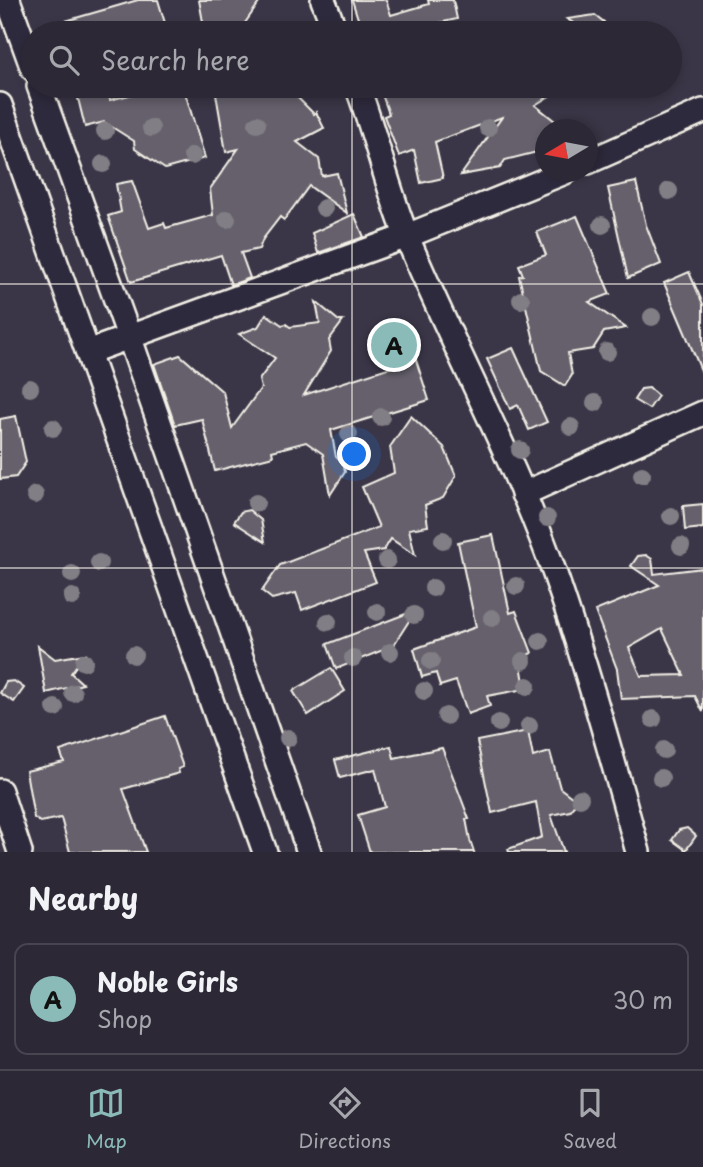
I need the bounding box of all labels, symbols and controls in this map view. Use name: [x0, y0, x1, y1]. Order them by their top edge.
search box: [21, 21, 682, 98]
text: Search here: [101, 40, 250, 79]
icon: search: [45, 41, 83, 79]
north arrow: [535, 119, 598, 182]
pin: A: [371, 319, 417, 371]
your location: [337, 437, 371, 471]
text: Nearby: [28, 875, 138, 920]
text: Noble Girls: [97, 962, 238, 1001]
text: A: [44, 982, 62, 1017]
text: 30 m: [612, 982, 673, 1017]
text: Shop: [97, 1001, 152, 1036]
tab: Map: [86, 1084, 127, 1154]
tab: Directions: [299, 1084, 391, 1154]
tab: Saved: [563, 1084, 617, 1154]

